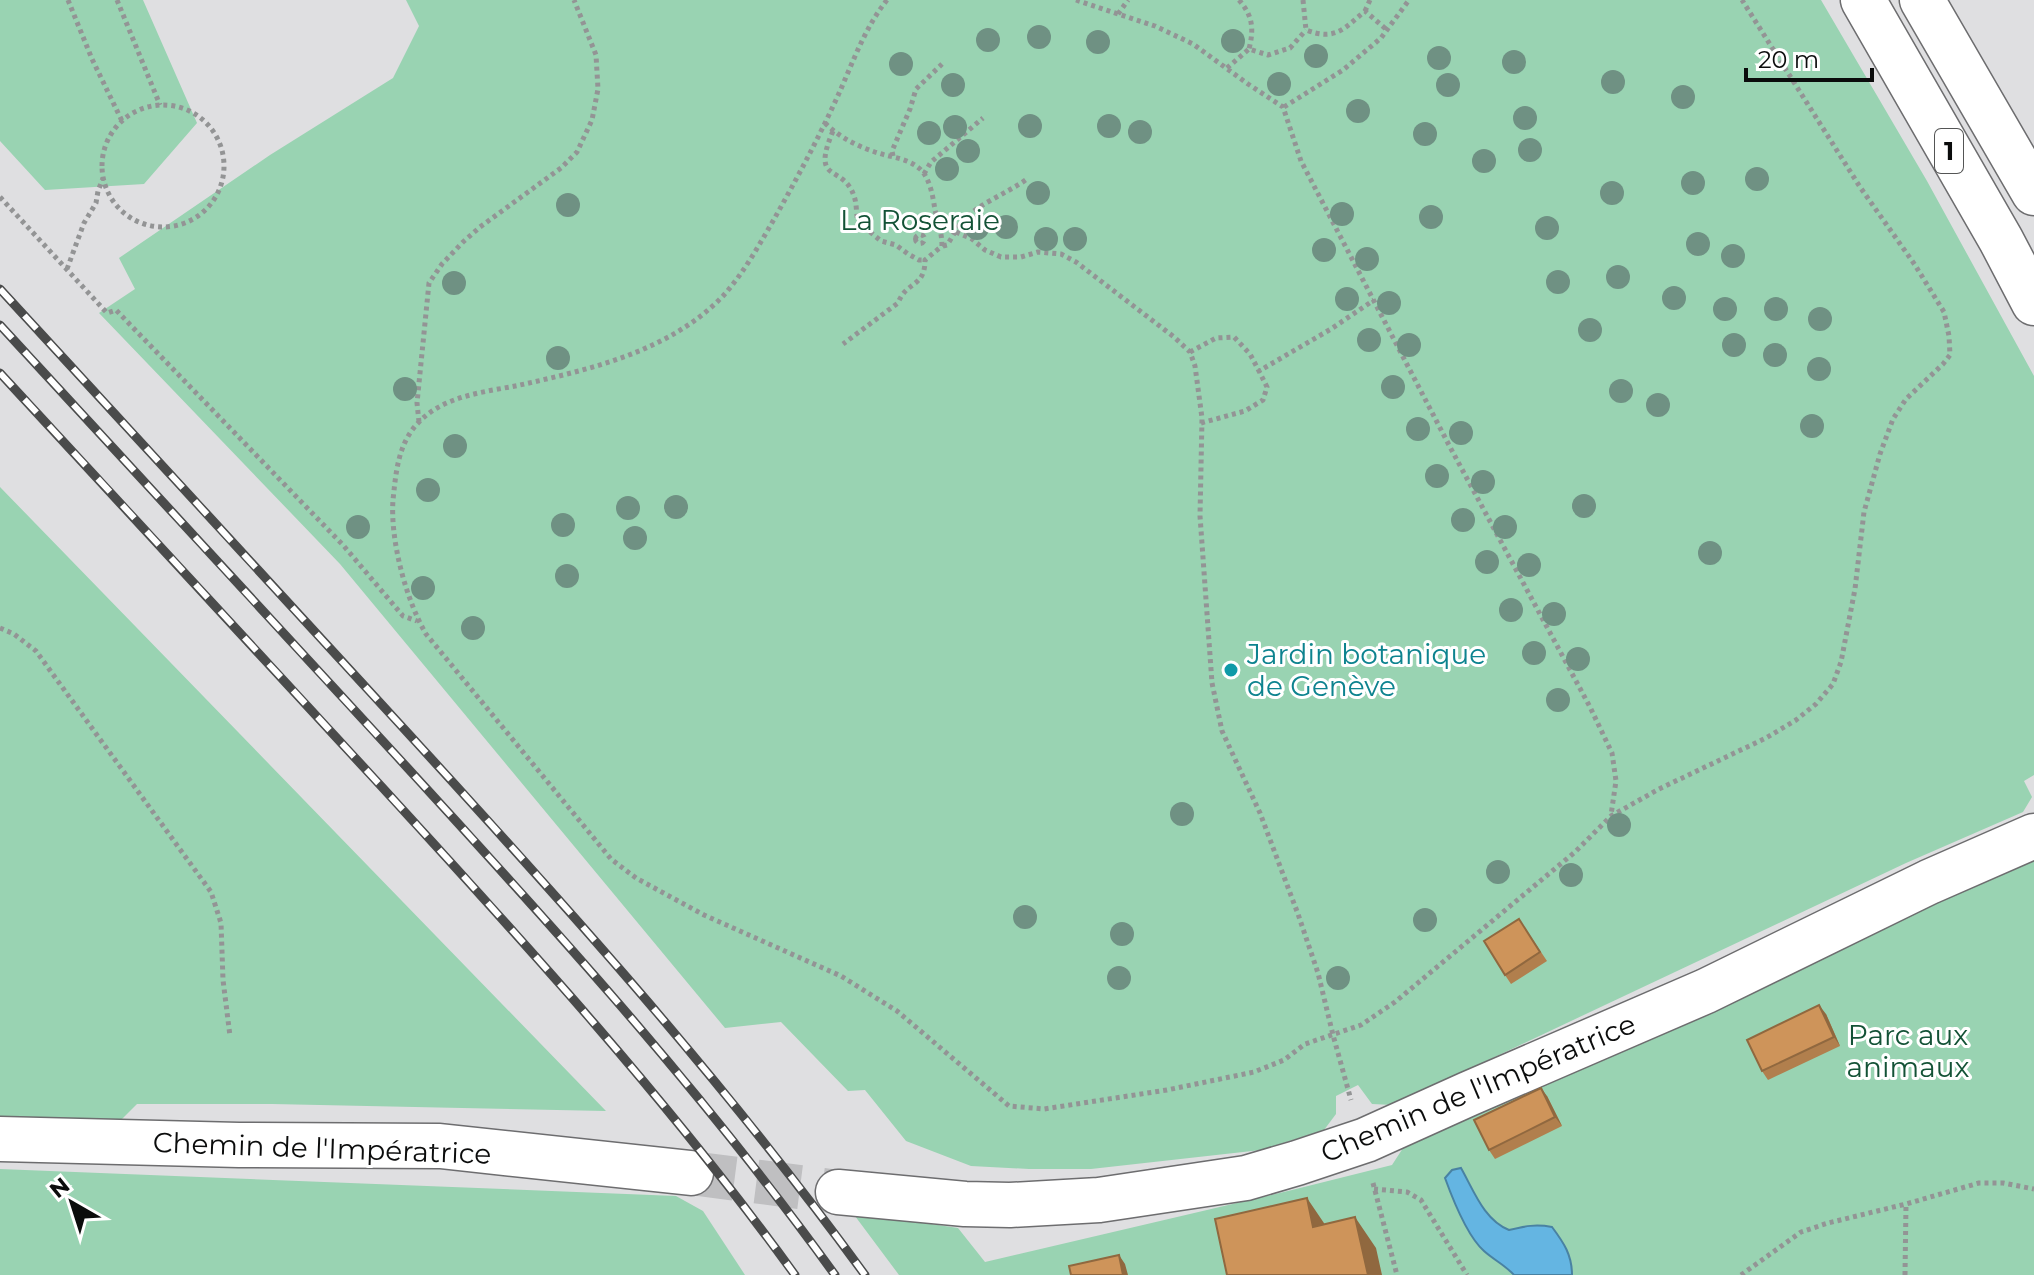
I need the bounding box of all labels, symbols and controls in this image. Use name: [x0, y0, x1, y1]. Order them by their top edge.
scale bar: [1746, 32, 1872, 82]
text: 20 m: [1758, 45, 1819, 74]
road number: 1: [1935, 129, 1963, 173]
park label: La Roseraie: [840, 203, 1000, 237]
place label: Jardin botanique de Genève: [1246, 637, 1486, 703]
marker: Jardin botanique de Genève: [1222, 661, 1240, 679]
street label: Chemin de l'Impératrice: [1315, 1006, 1641, 1170]
park label: Parc aux animaux: [1847, 1018, 1970, 1084]
street label: Chemin de l'Impératrice: [152, 1125, 492, 1171]
north arrow: [32, 1163, 112, 1243]
text: N: [44, 1172, 75, 1204]

